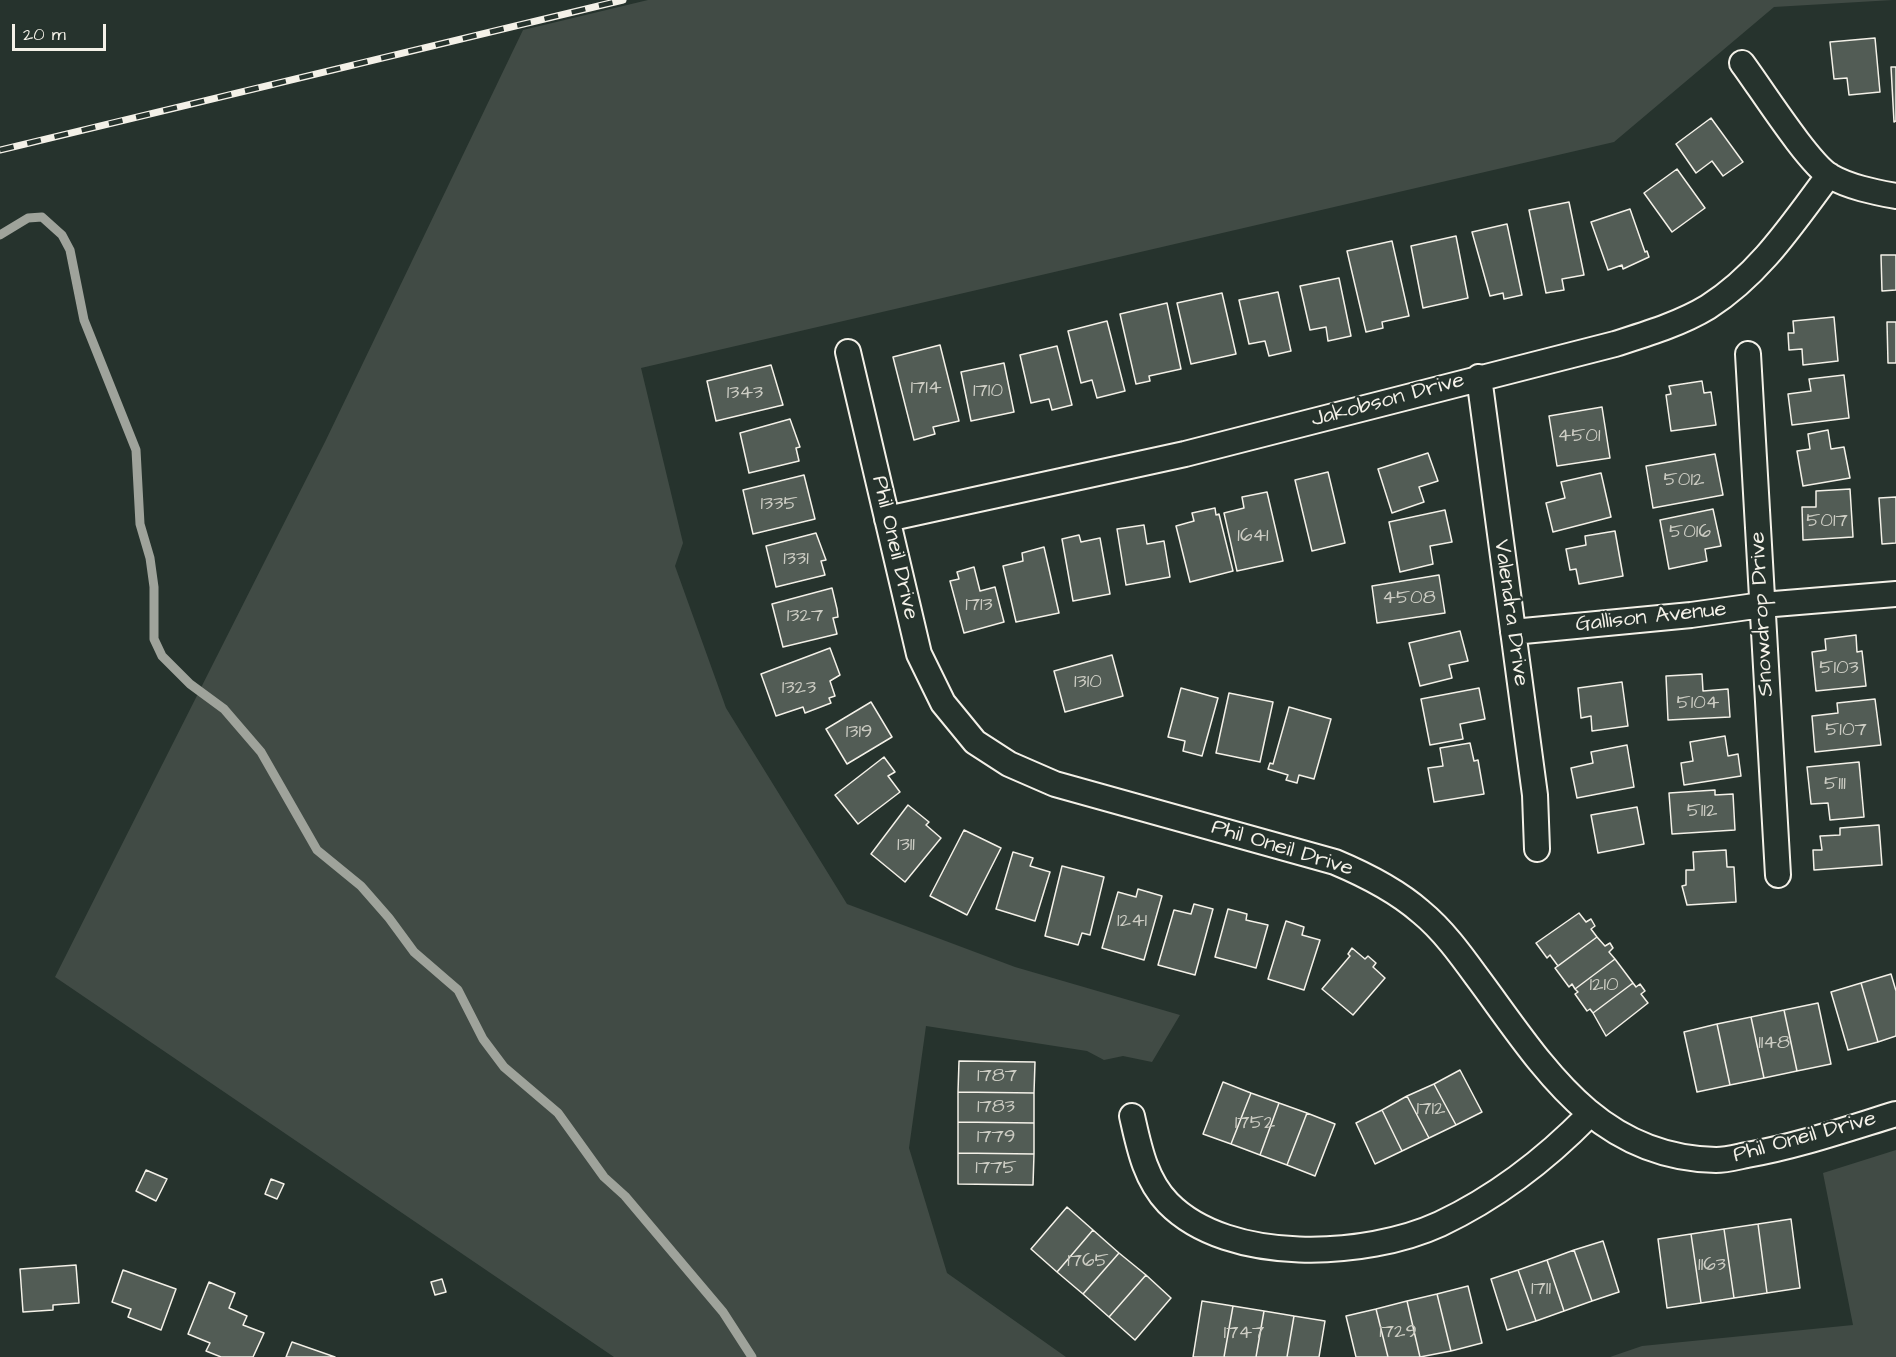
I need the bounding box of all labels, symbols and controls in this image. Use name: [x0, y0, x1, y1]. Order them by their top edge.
scale bar: [15, 12, 110, 50]
text: 20 m: [23, 22, 66, 47]
street label: Jakobson Drive: [1309, 368, 1467, 434]
house number: 1714: [910, 377, 942, 401]
house number: 1710: [973, 380, 1003, 404]
house number: 1343: [727, 382, 763, 406]
house number: 4501: [1558, 425, 1600, 449]
house number: 5012: [1664, 469, 1704, 493]
street label: Phil Oneil Drive: [865, 474, 923, 622]
house number: 1335: [760, 493, 798, 517]
house number: 5017: [1806, 510, 1848, 534]
house number: 5016: [1669, 521, 1711, 545]
house number: 1641: [1237, 525, 1269, 549]
street label: Snowdrop Drive: [1745, 531, 1781, 697]
street label: Valendra Drive: [1487, 538, 1533, 688]
house number: 1331: [783, 548, 809, 572]
house number: 4508: [1382, 587, 1436, 611]
house number: 1713: [965, 594, 993, 618]
street label: Gallison Avenue: [1574, 597, 1728, 639]
house number: 1327: [787, 605, 823, 629]
house number: 5103: [1819, 657, 1859, 681]
house number: 1310: [1074, 671, 1102, 695]
house number: 1323: [782, 677, 816, 701]
house number: 5104: [1677, 692, 1719, 716]
house number: 5107: [1825, 719, 1867, 743]
house number: 1319: [846, 721, 872, 745]
house number: 5111: [1824, 773, 1846, 797]
house number: 5112: [1687, 800, 1717, 824]
street label: Phil Oneil Drive: [1208, 815, 1356, 883]
house number: 1311: [897, 834, 915, 858]
house number: 1241: [1117, 910, 1147, 934]
house number: 1210: [1589, 974, 1619, 998]
house number: 1148: [1758, 1032, 1790, 1056]
house number: 1787: [977, 1065, 1017, 1089]
house number: 1783: [977, 1096, 1015, 1120]
house number: 1712: [1417, 1098, 1445, 1122]
street label: Phil Oneil Drive: [1731, 1106, 1879, 1170]
house number: 1752: [1235, 1112, 1275, 1136]
house number: 1779: [977, 1126, 1015, 1150]
house number: 1775: [975, 1157, 1017, 1181]
house number: 1765: [1067, 1250, 1109, 1274]
house number: 1163: [1698, 1254, 1726, 1278]
house number: 1711: [1531, 1278, 1551, 1302]
house number: 1729: [1379, 1321, 1417, 1345]
house number: 1747: [1224, 1322, 1264, 1346]

